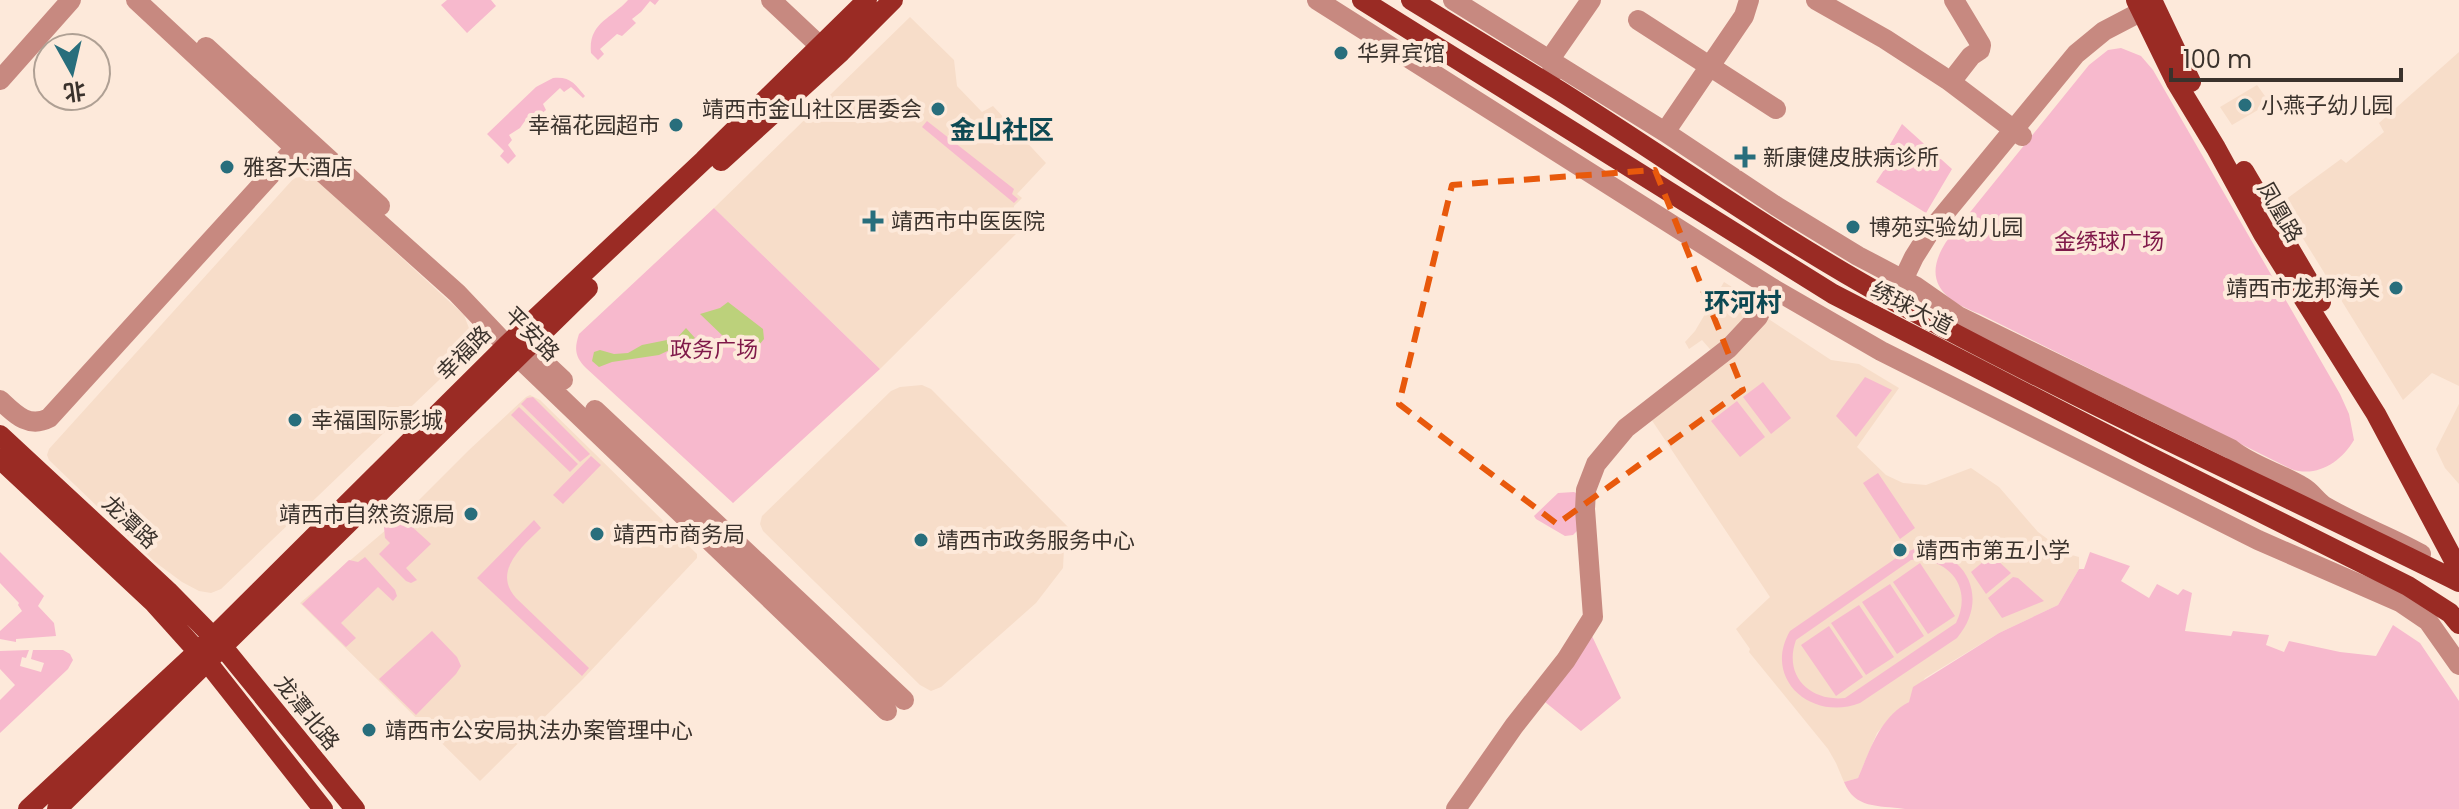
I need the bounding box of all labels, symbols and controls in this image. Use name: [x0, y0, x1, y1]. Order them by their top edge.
north arrow: [32, 32, 112, 112]
scale bar: [2171, 32, 2401, 82]
place label: 华昇宾馆: [1357, 38, 1445, 69]
text: 100 m: [2183, 43, 2252, 76]
marker: 华昇宾馆: [1332, 44, 1350, 62]
text: 北: [62, 74, 88, 108]
place label: 小燕子幼儿园: [2261, 90, 2393, 121]
place label: 靖西市金山社区居委会: [702, 94, 922, 125]
marker: 小燕子幼儿园: [2236, 96, 2254, 114]
marker: 靖西市金山社区居委会: [929, 100, 947, 118]
place label: 幸福花园超市: [528, 110, 660, 141]
district label: 金山社区: [950, 112, 1054, 148]
marker: 幸福花园超市: [667, 116, 685, 134]
place label: 新康健皮肤病诊所: [1763, 142, 1939, 173]
marker: 新康健皮肤病诊所: [1734, 146, 1756, 168]
place label: 雅客大酒店: [243, 152, 353, 183]
marker: 雅客大酒店: [218, 158, 236, 176]
street label: 凤凰路: [2250, 176, 2310, 248]
place label: 靖西市中医医院: [891, 206, 1045, 237]
marker: 靖西市中医医院: [862, 210, 884, 232]
place label: 博苑实验幼儿园: [1869, 212, 2023, 243]
marker: 博苑实验幼儿园: [1844, 218, 1862, 236]
park label: 金绣球广场: [2054, 226, 2164, 257]
place label: 靖西市龙邦海关: [2226, 273, 2380, 304]
street label: 绣球大道: [1866, 274, 1958, 342]
marker: 靖西市龙邦海关: [2387, 279, 2405, 297]
district label: 环河村: [1704, 285, 1782, 321]
street label: 平安路: [498, 300, 566, 368]
street label: 幸福路: [430, 319, 498, 387]
park label: 政务广场: [670, 334, 758, 365]
place label: 幸福国际影城: [311, 405, 443, 436]
marker: 幸福国际影城: [286, 411, 304, 429]
street label: 龙潭路: [95, 488, 165, 556]
place label: 靖西市自然资源局: [279, 499, 455, 530]
marker: 靖西市自然资源局: [462, 505, 480, 523]
place label: 靖西市商务局: [613, 519, 745, 550]
marker: 靖西市商务局: [588, 525, 606, 543]
place label: 靖西市政务服务中心: [937, 525, 1135, 556]
marker: 靖西市政务服务中心: [912, 531, 930, 549]
place label: 靖西市第五小学: [1916, 535, 2070, 566]
marker: 靖西市第五小学: [1891, 541, 1909, 559]
street label: 龙潭北路: [267, 669, 347, 757]
place label: 靖西市公安局执法办案管理中心: [385, 715, 693, 746]
marker: 靖西市公安局执法办案管理中心: [360, 721, 378, 739]

